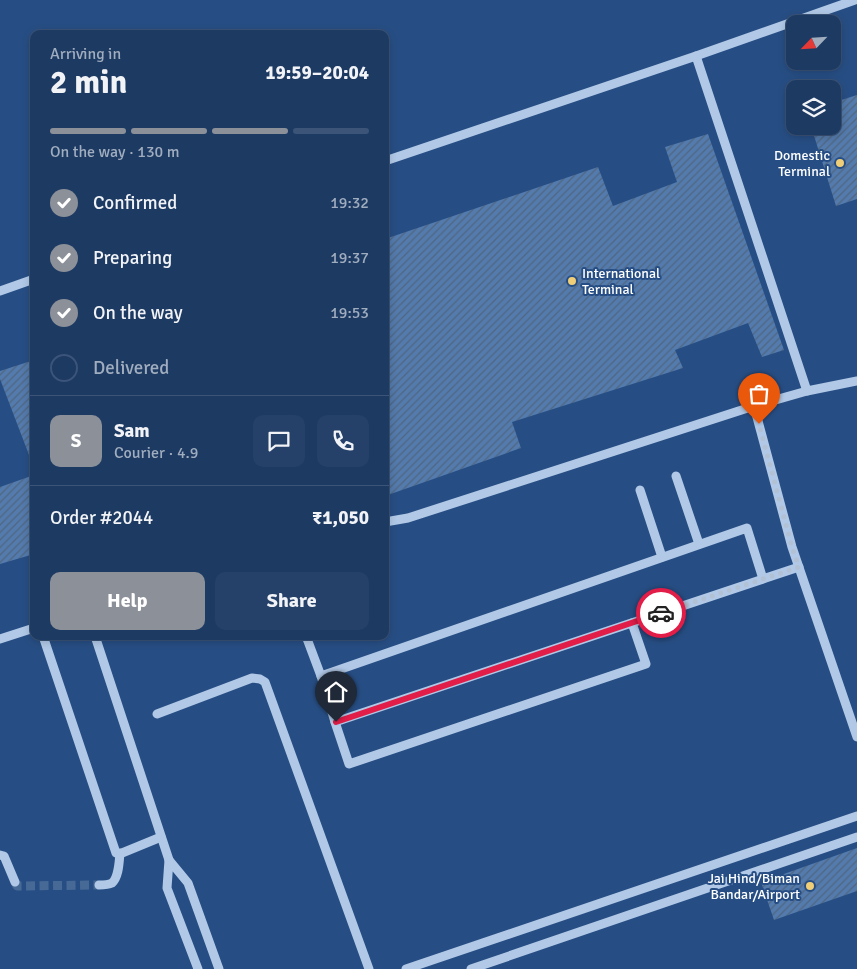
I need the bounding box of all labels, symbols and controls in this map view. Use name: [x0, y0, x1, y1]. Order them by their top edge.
north arrow: [786, 15, 841, 70]
map controls: [786, 15, 841, 135]
text: Arriving in: [50, 44, 121, 64]
text: 19:59–20:04: [265, 61, 369, 85]
text: 2 min: [50, 63, 127, 102]
button: layers: [786, 80, 841, 135]
text: On the way · 130 m: [50, 142, 180, 162]
place label: Domestic Terminal: [774, 147, 830, 180]
marker: Domestic Terminal: [834, 157, 846, 169]
icon: check: [50, 189, 78, 217]
text: Confirmed: [93, 191, 177, 215]
text: 19:32: [330, 193, 369, 213]
icon: check: [50, 244, 78, 272]
text: Preparing: [93, 246, 172, 270]
text: 19:37: [330, 248, 369, 268]
place label: International Terminal: [582, 265, 660, 298]
marker: International Terminal: [566, 275, 578, 287]
icon: check: [50, 299, 78, 327]
text: On the way: [93, 301, 183, 325]
text: 19:53: [330, 303, 369, 323]
text: Delivered: [93, 356, 169, 380]
pin: [738, 373, 780, 424]
icon: bag: [745, 380, 773, 408]
button: chat: [253, 415, 305, 467]
button: phone: [317, 415, 369, 467]
text: Sam: [114, 419, 150, 443]
text: S: [71, 429, 81, 453]
text: Courier · 4.9: [114, 443, 198, 463]
text: Order #2044: [50, 506, 153, 530]
text: ₹1,050: [312, 506, 369, 530]
button: Help: [50, 572, 205, 630]
button: Share: [215, 572, 369, 630]
courier: [636, 588, 686, 638]
icon: car: [647, 599, 675, 627]
pin: [315, 671, 357, 722]
icon: home: [322, 678, 350, 706]
place label: Jai Hind/Biman Bandar/Airport: [708, 870, 800, 903]
marker: Jai Hind/Biman Bandar/Airport: [804, 880, 816, 892]

